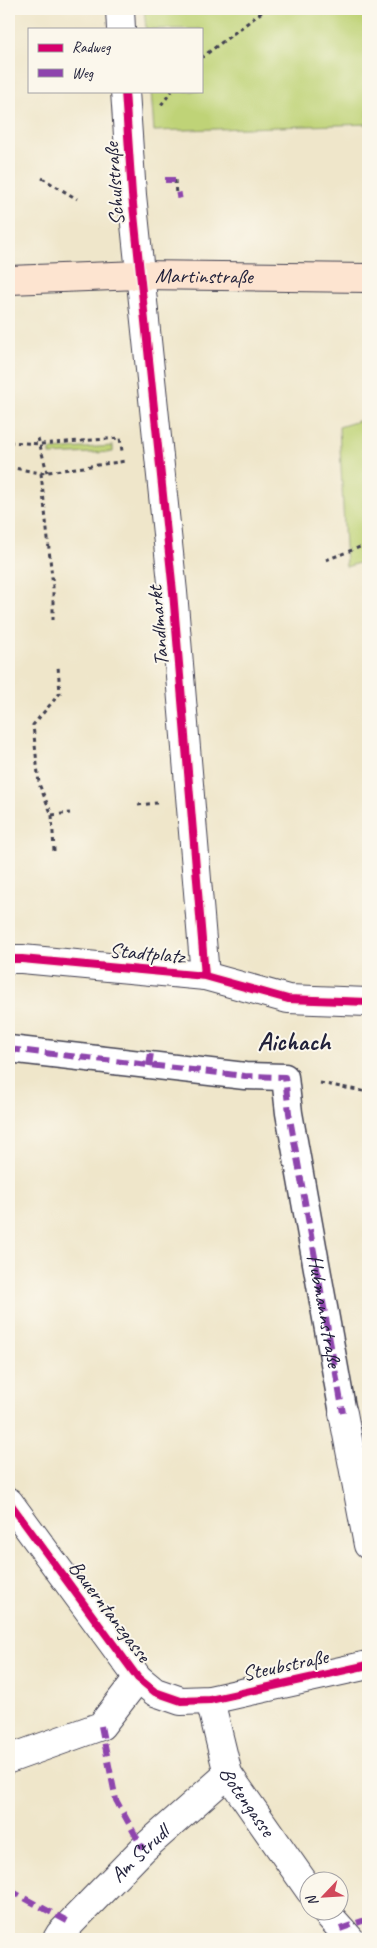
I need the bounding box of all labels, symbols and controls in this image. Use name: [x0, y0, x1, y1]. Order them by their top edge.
legend: [28, 28, 202, 92]
text: Radweg: [72, 38, 112, 57]
text: Weg: [72, 64, 94, 83]
street label: Schulstraße: [98, 139, 130, 226]
street label: Martinstraße: [155, 262, 255, 290]
street label: Tandlmarkt: [141, 583, 174, 667]
street label: Stadtplatz: [108, 937, 188, 969]
district label: Aichach: [258, 1025, 332, 1058]
street label: Hubmannstraße: [302, 1253, 348, 1372]
street label: Bauerntanzgasse: [63, 1555, 157, 1668]
street label: Steubstraße: [240, 1643, 332, 1687]
street label: Botengasse: [214, 1766, 282, 1843]
street label: Am Strudl: [105, 1817, 177, 1888]
north arrow: [300, 1870, 350, 1920]
text: N: [302, 1892, 322, 1909]

